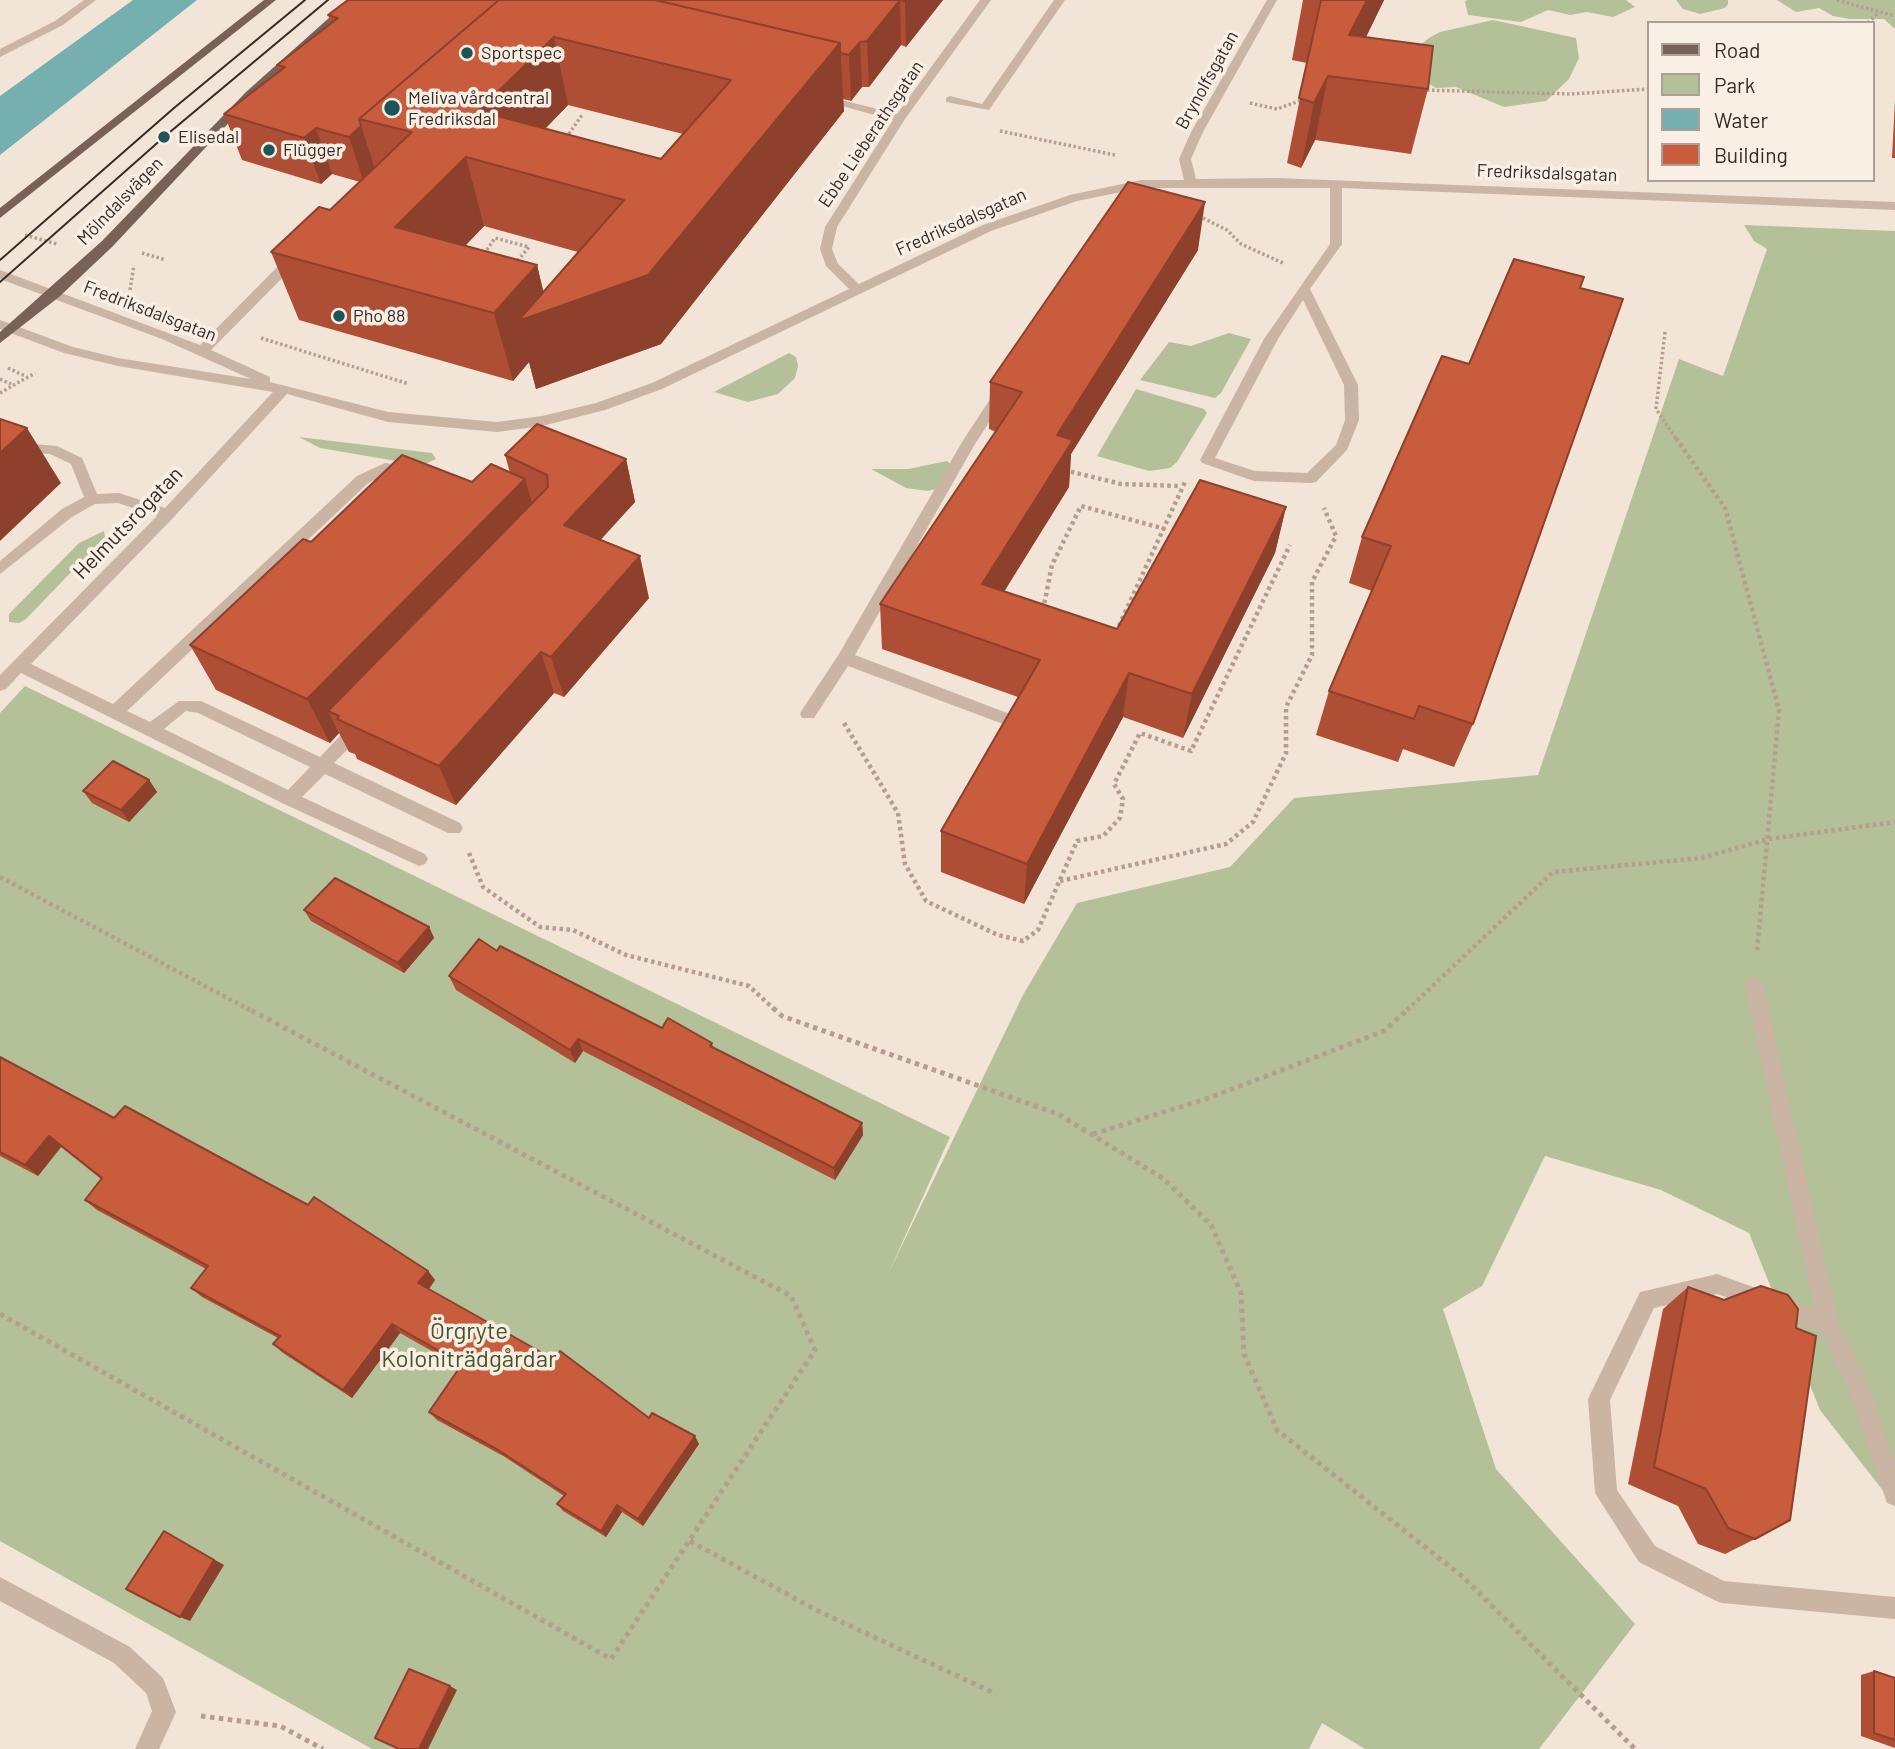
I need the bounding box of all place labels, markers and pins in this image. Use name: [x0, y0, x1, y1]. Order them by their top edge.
place label: Sportspec: [481, 42, 562, 64]
marker: Sportspec: [459, 45, 475, 61]
place label: Meliva vårdcentral Fredriksdal: [408, 87, 549, 130]
marker: Meliva vårdcentral Fredriksdal: [382, 98, 402, 118]
place label: Elisedal: [178, 126, 239, 148]
marker: Elisedal: [156, 129, 172, 145]
place label: Flügger: [283, 139, 342, 161]
marker: Flügger: [261, 142, 277, 158]
place label: Pho 88: [353, 305, 405, 327]
marker: Pho 88: [331, 308, 347, 324]

